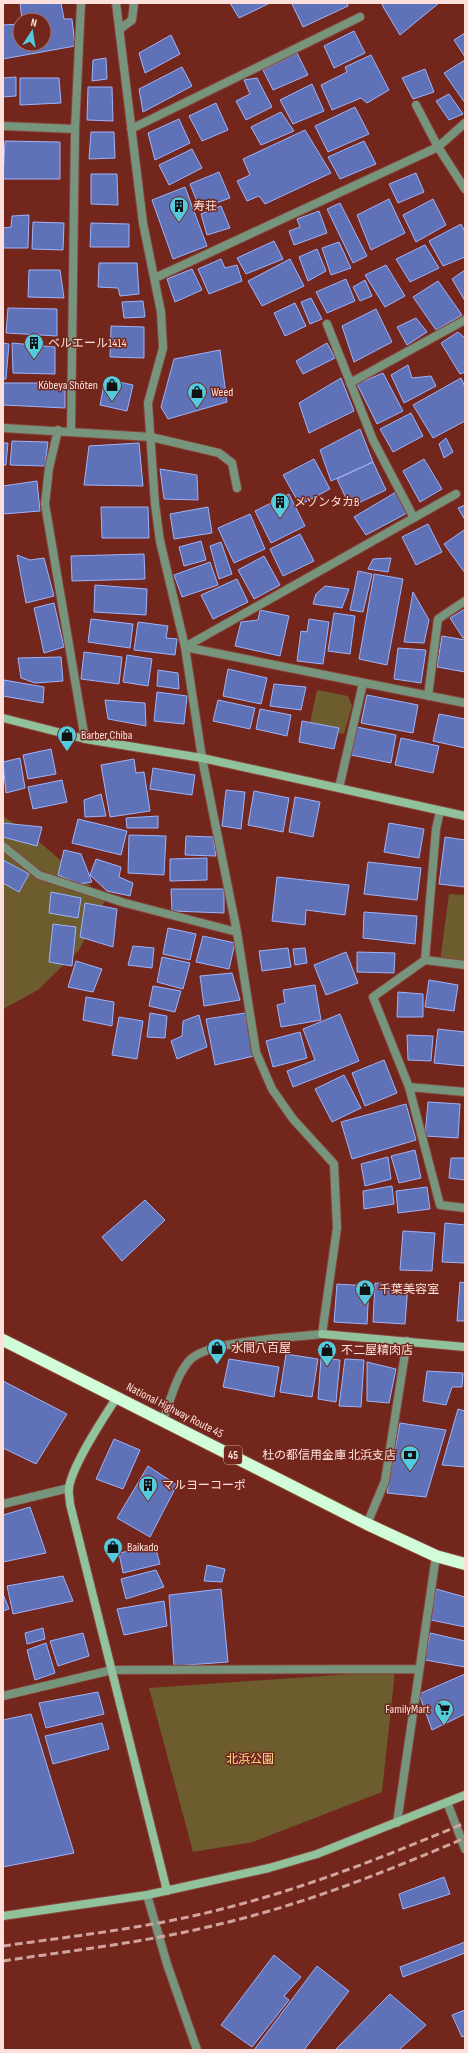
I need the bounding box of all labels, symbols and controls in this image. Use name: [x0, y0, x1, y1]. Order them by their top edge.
north arrow: [12, 12, 52, 52]
text: N: [30, 16, 38, 30]
building icon: 寿荘: [168, 195, 190, 223]
place label: 寿荘: [193, 199, 217, 214]
building icon: ベルエール1414: [23, 332, 45, 360]
place label: ベルエール1414: [48, 336, 126, 351]
shop icon: Kōbeya Shōten: [101, 374, 123, 402]
place label: Kōbeya Shōten: [38, 378, 98, 393]
shop icon: Weed: [186, 381, 208, 409]
place label: Weed: [211, 385, 233, 400]
building icon: メゾンタカB: [269, 491, 291, 519]
place label: メゾンタカB: [294, 495, 359, 510]
shop icon: Barber Chiba: [56, 724, 78, 752]
place label: Barber Chiba: [81, 728, 133, 743]
shop icon: 千葉美容室: [354, 1278, 376, 1306]
place label: 千葉美容室: [379, 1282, 439, 1297]
shop icon: 水間八百屋: [206, 1337, 228, 1365]
shop icon: 不二屋精肉店: [316, 1339, 338, 1367]
place label: 水間八百屋: [231, 1341, 291, 1356]
place label: 不二屋精肉店: [341, 1343, 413, 1358]
street label: National Highway Route 45: [124, 1379, 226, 1441]
bank icon: 杜の都信用金庫 北浜支店: [399, 1444, 421, 1472]
road number: 45: [224, 1446, 242, 1464]
place label: 杜の都信用金庫 北浜支店: [262, 1448, 396, 1463]
building icon: マルヨーコーポ: [137, 1474, 159, 1502]
place label: マルヨーコーポ: [162, 1478, 246, 1493]
shop icon: Baikado: [102, 1536, 124, 1564]
place label: Baikado: [127, 1540, 158, 1555]
supermarket icon: FamilyMart: [433, 1698, 455, 1726]
place label: FamilyMart: [385, 1702, 430, 1717]
park label: 北浜公園: [226, 1752, 274, 1767]

